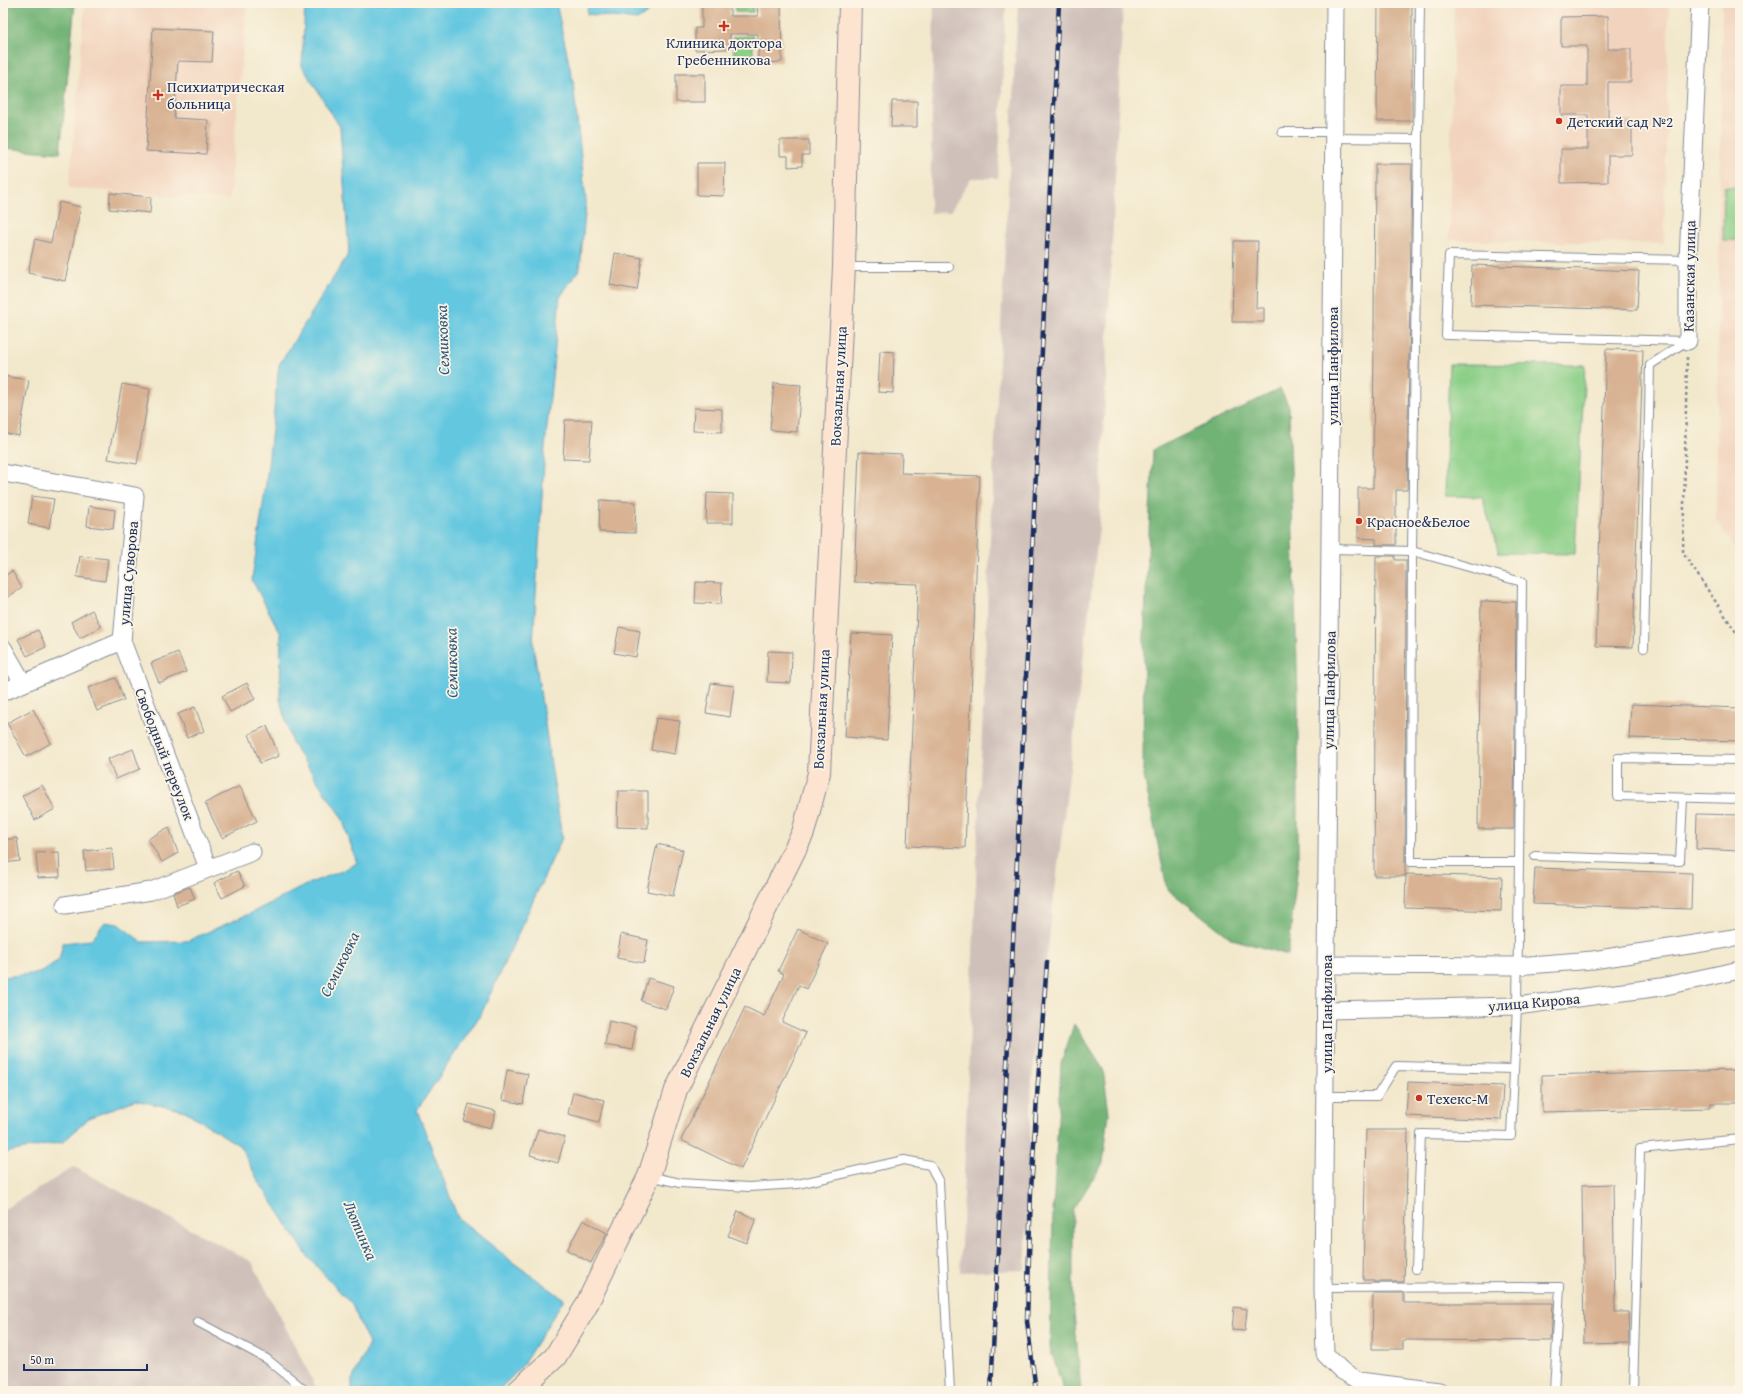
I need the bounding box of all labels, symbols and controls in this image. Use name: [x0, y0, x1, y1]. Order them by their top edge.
marker: Клиника доктора Гребенникова: [718, 20, 730, 32]
place label: Клиника доктора Гребенникова: [666, 32, 783, 70]
place label: Психиатрическая больница: [167, 76, 285, 114]
marker: Психиатрическая больница: [152, 89, 164, 101]
place label: Детский сад №2: [1566, 111, 1673, 132]
marker: Детский сад №2: [1554, 116, 1564, 126]
street label: Казанская улица: [1678, 219, 1700, 332]
water label: Семиковка: [429, 304, 455, 375]
street label: улица Панфилова: [1322, 306, 1343, 426]
street label: Вокзальная улица: [824, 325, 852, 447]
place label: Красное&Белое: [1367, 511, 1470, 532]
marker: Красное&Белое: [1354, 516, 1364, 526]
street label: улица Суворова: [113, 519, 143, 627]
water label: Семиковка: [438, 627, 464, 698]
street label: улица Панфилова: [1317, 630, 1341, 751]
street label: Вокзальная улица: [807, 648, 835, 770]
street label: Свободный переулок: [130, 685, 200, 823]
water label: Семиковка: [313, 927, 365, 1001]
street label: улица Панфилова: [1316, 954, 1337, 1074]
street label: Вокзальная улица: [674, 963, 746, 1081]
street label: улица Кирова: [1486, 987, 1582, 1017]
place label: Техекс-М: [1427, 1088, 1489, 1109]
marker: Техекс-М: [1414, 1093, 1424, 1103]
water label: Лютинка: [338, 1196, 385, 1264]
scale bar: [24, 1346, 147, 1372]
text: 50 m: [30, 1351, 54, 1368]

